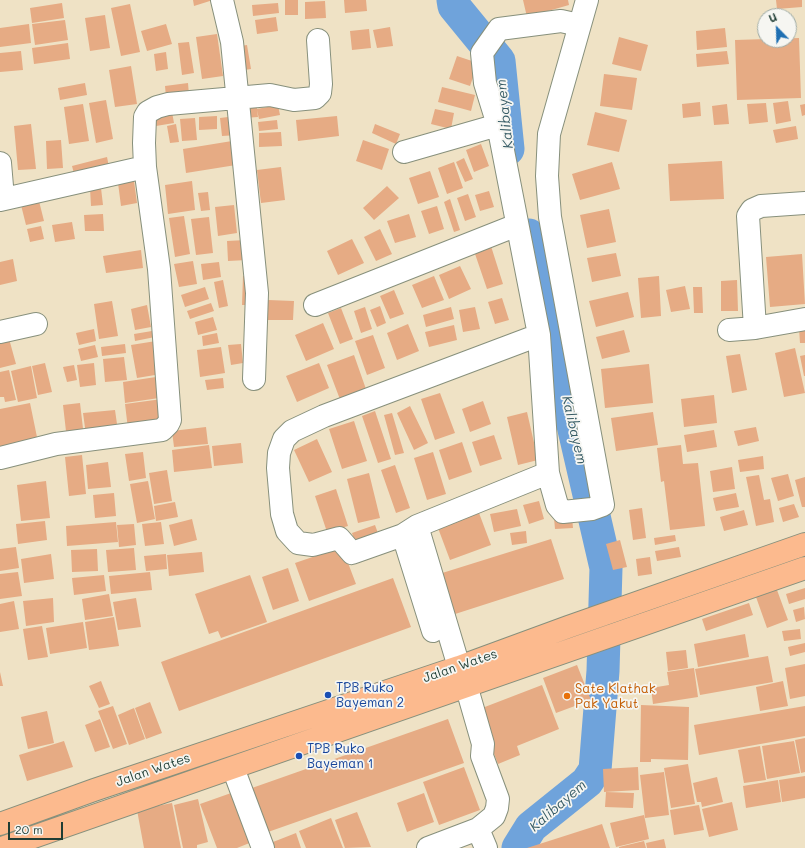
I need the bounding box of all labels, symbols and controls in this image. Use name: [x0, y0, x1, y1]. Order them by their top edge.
north arrow: [757, 8, 797, 48]
text: U: [766, 9, 779, 26]
water label: Kalibayem: [493, 78, 517, 150]
water label: Kalibayem: [558, 394, 590, 466]
street label: Jalan Wates: [421, 646, 499, 686]
place label: TPB Ruko Bayeman 2: [336, 680, 404, 711]
place label: Sate Klathak Pak Yakut: [575, 681, 656, 712]
marker: TPB Ruko Bayeman 2: [323, 690, 333, 700]
marker: Sate Klathak Pak Yakut: [562, 691, 572, 701]
place label: TPB Ruko Bayeman 1: [307, 741, 374, 772]
street label: Jalan Wates: [114, 750, 192, 790]
marker: TPB Ruko Bayeman 1: [294, 751, 304, 761]
water label: Kalibayem: [526, 777, 590, 835]
scale bar: [10, 814, 65, 840]
text: 20 m: [15, 821, 43, 837]

